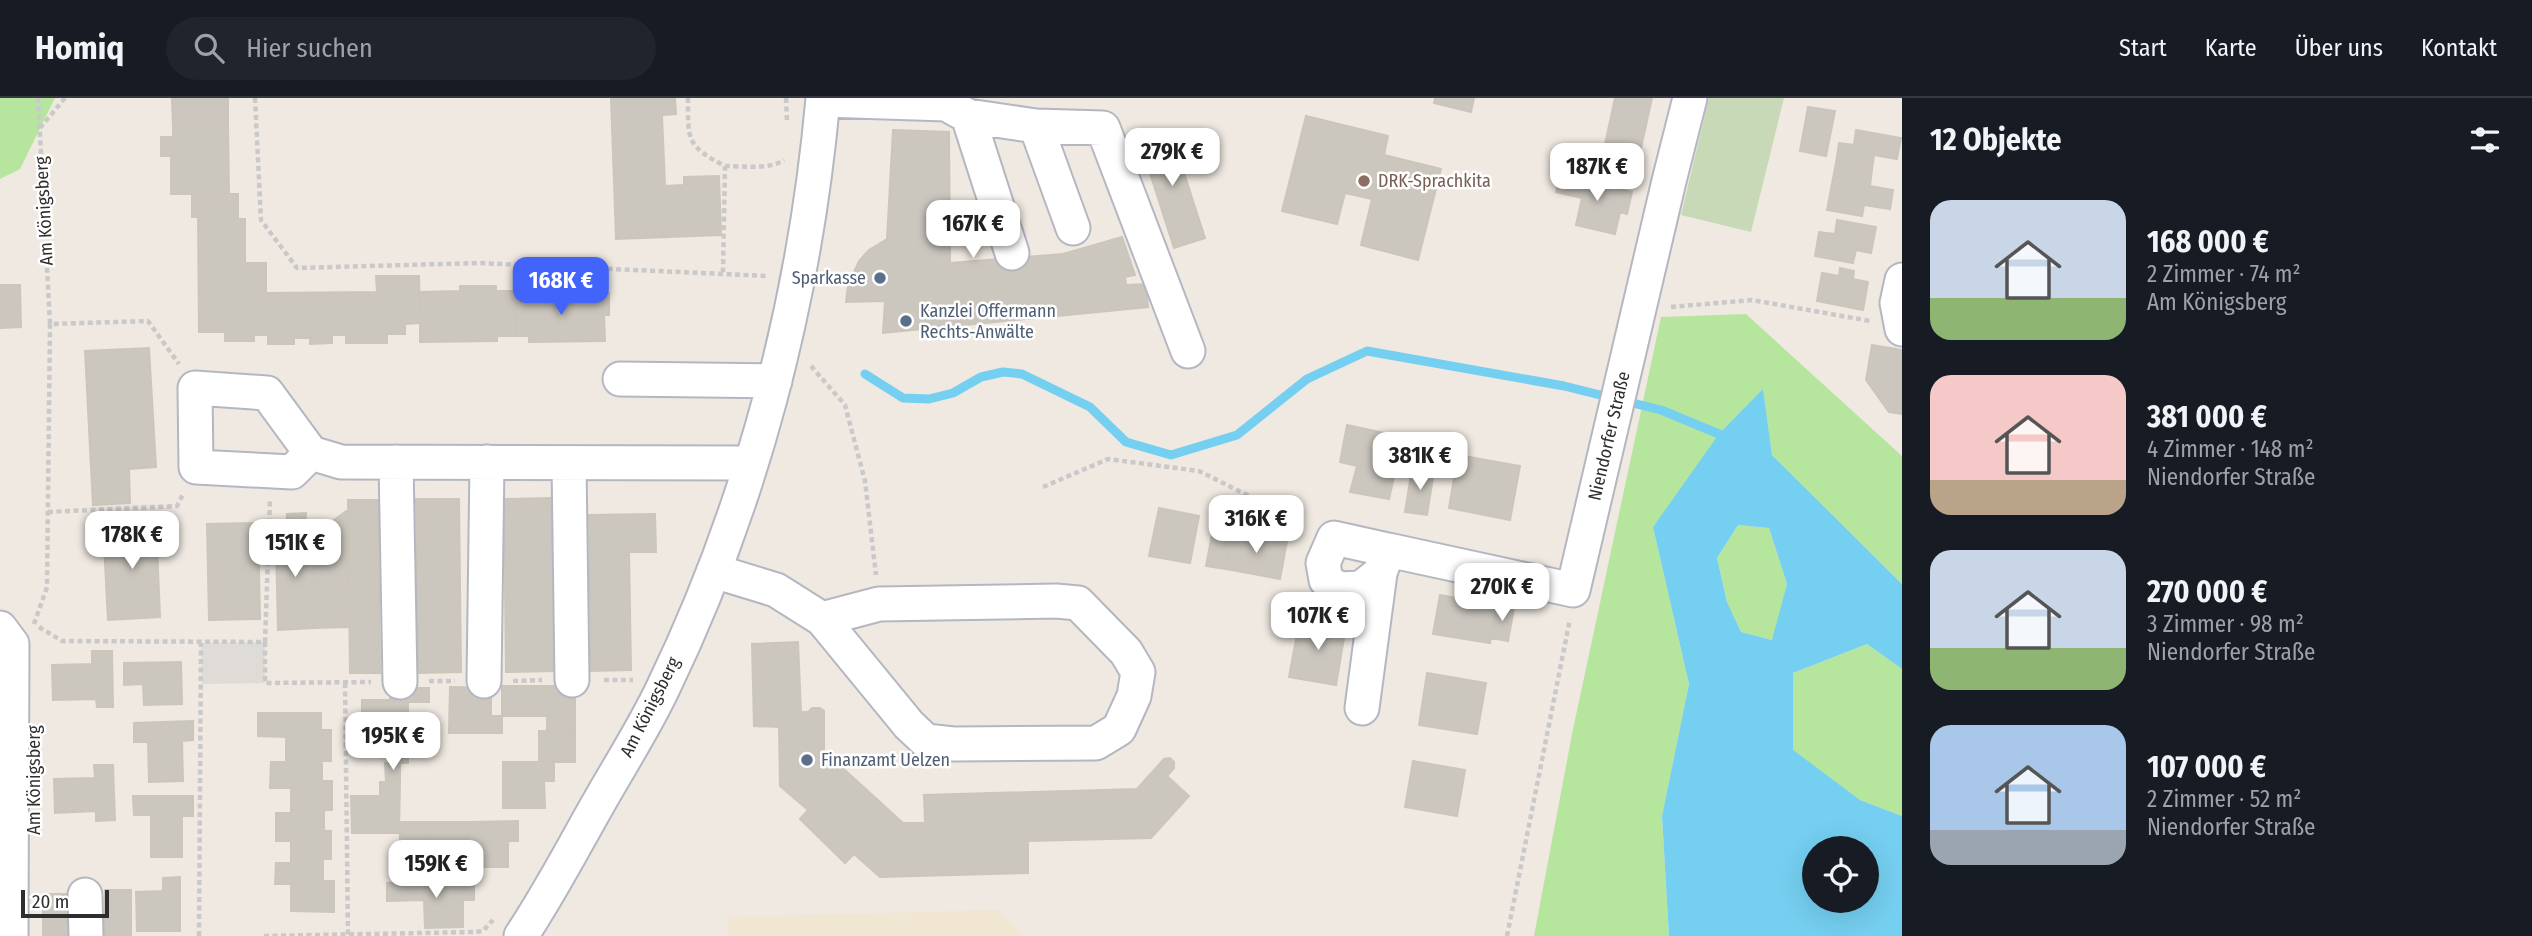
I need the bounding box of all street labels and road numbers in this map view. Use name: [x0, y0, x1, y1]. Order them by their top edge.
street label: Am Königsberg: [30, 155, 58, 266]
street label: Niendorfer Straße: [1583, 369, 1635, 503]
street label: Am Königsberg: [615, 653, 685, 761]
street label: Am Königsberg: [23, 725, 45, 835]

